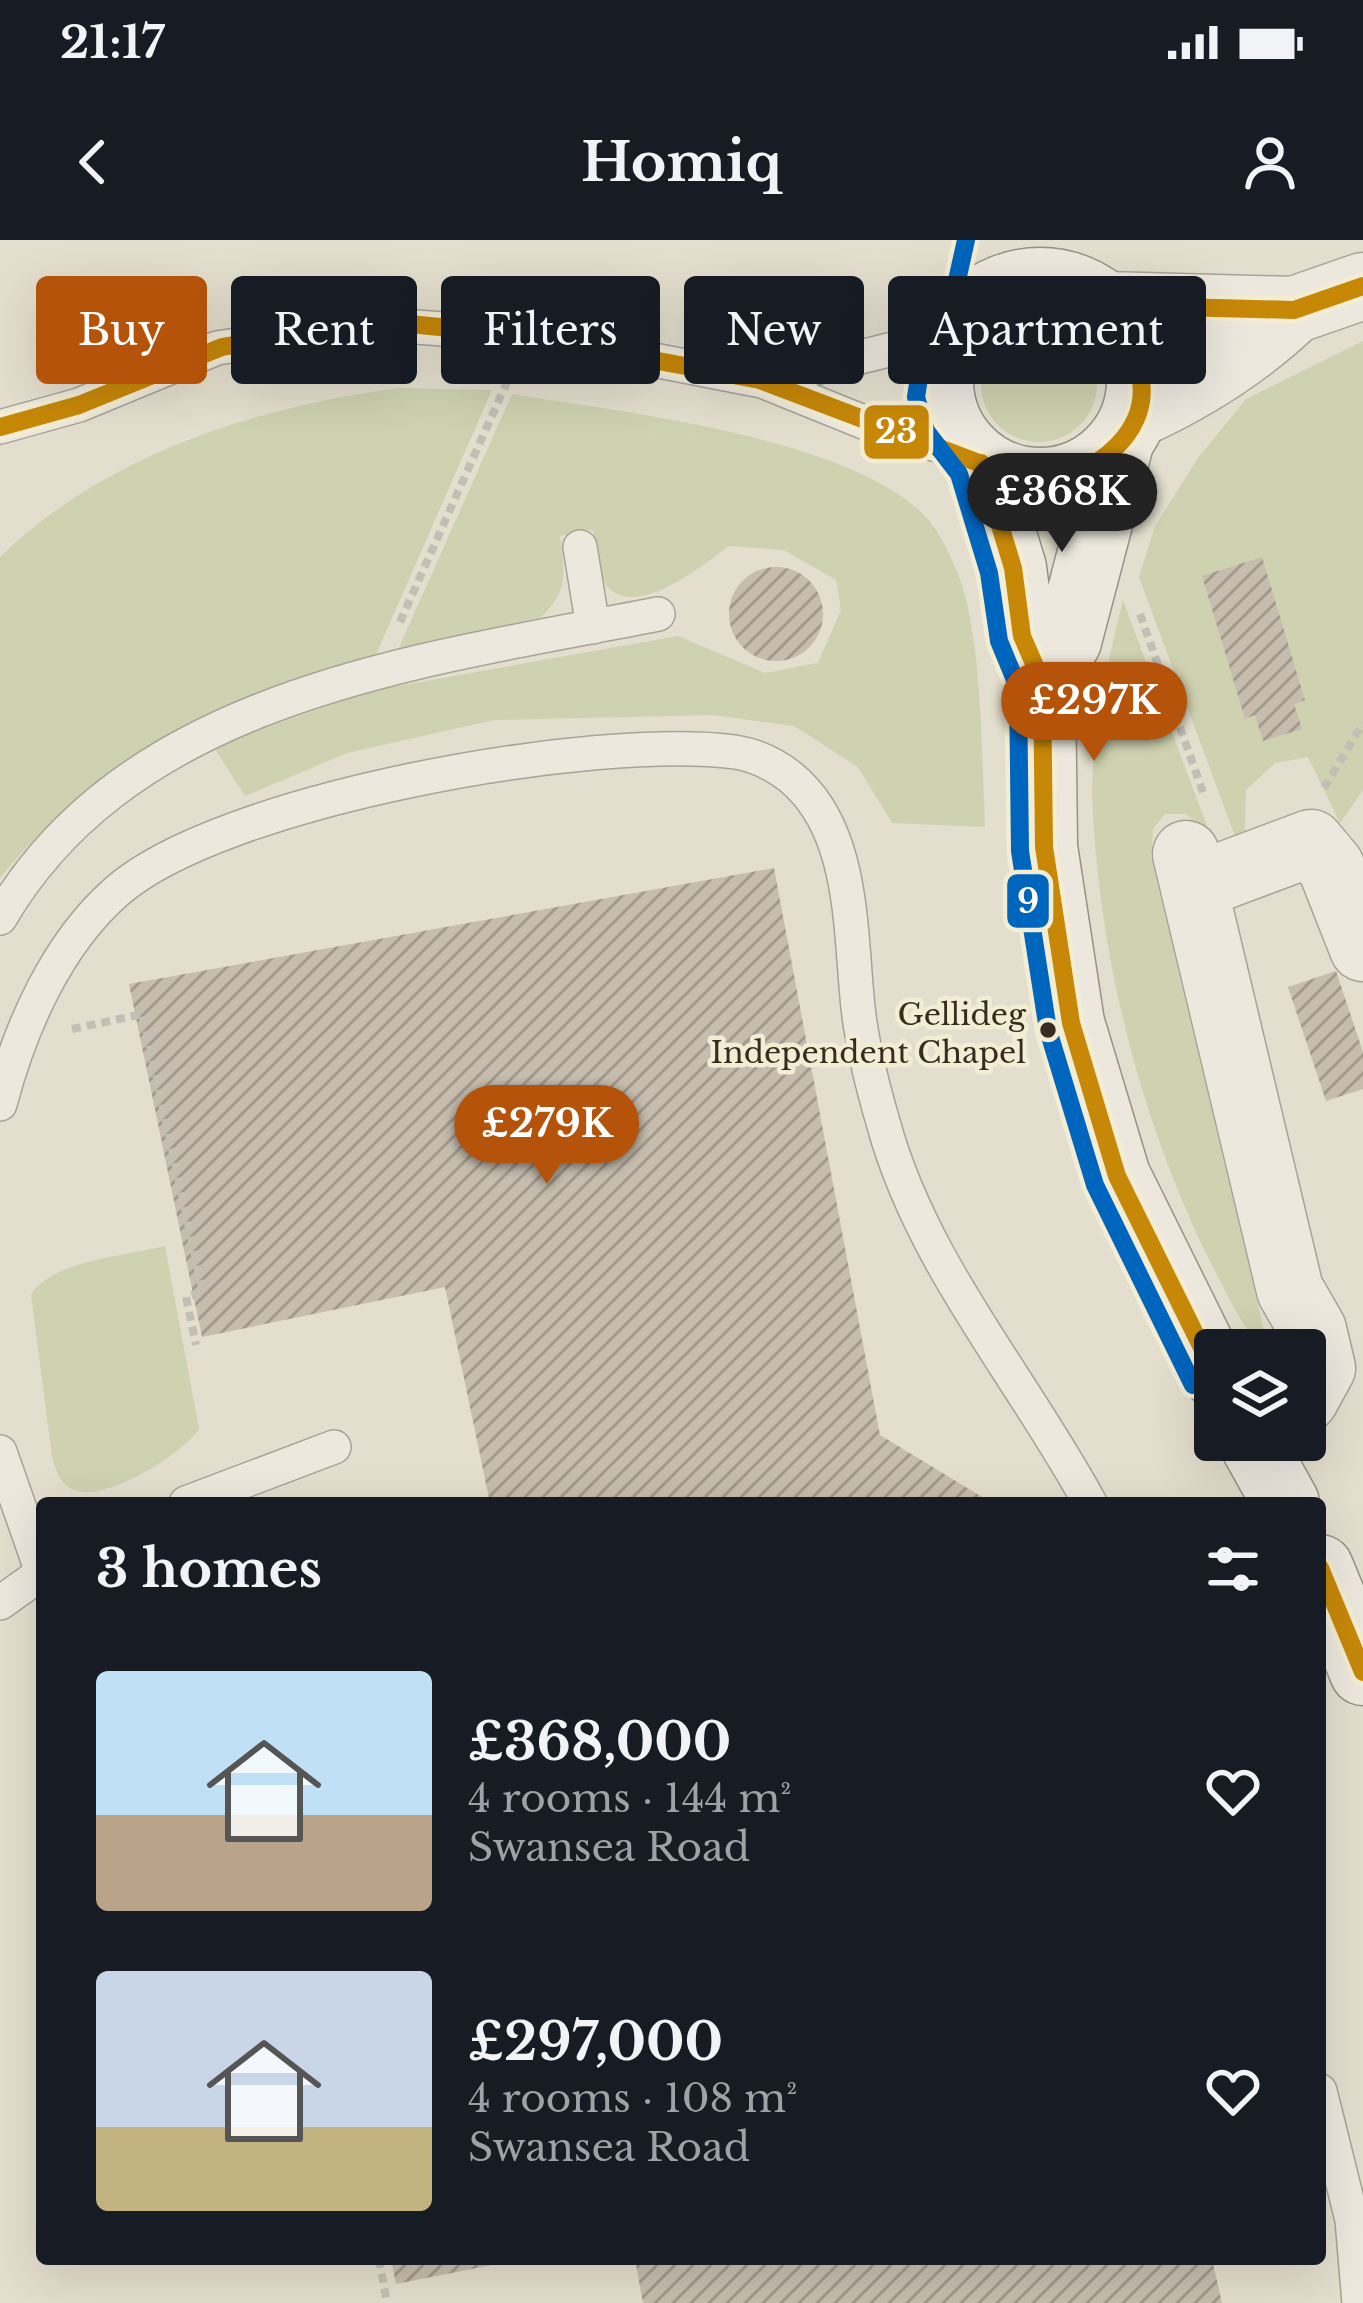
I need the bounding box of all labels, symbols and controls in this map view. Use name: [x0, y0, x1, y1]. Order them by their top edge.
text: 21:17: [60, 14, 165, 70]
icon: back: [60, 129, 126, 195]
text: Homiq: [581, 129, 782, 196]
icon: person: [1237, 129, 1303, 195]
chip: Buy: [36, 276, 207, 384]
chip: Rent: [231, 276, 417, 384]
chip: Filters: [441, 276, 660, 384]
chip: New: [684, 276, 864, 384]
chip: Apartment: [888, 276, 1206, 384]
line badge: 23: [862, 403, 931, 461]
text: 23: [875, 411, 917, 452]
pin: £368K: [978, 453, 1146, 555]
text: £368K: [994, 467, 1130, 516]
pin: £297K: [1010, 662, 1178, 764]
text: £297K: [1028, 676, 1160, 725]
line badge: 9: [1005, 872, 1051, 930]
text: 9: [1017, 881, 1039, 922]
place label: Gellideg Independent Chapel: [711, 996, 1027, 1071]
marker: Gellideg Independent Chapel: [1037, 1019, 1059, 1041]
pin: £279K: [463, 1085, 631, 1187]
text: £279K: [481, 1099, 613, 1148]
map controls: [1194, 1329, 1326, 1461]
button: layers: [1194, 1329, 1326, 1461]
icon: filters: [1200, 1536, 1266, 1602]
text: 3 homes: [96, 1538, 322, 1601]
text: £368,000: [468, 1711, 731, 1774]
icon: home: [192, 1719, 336, 1863]
icon: heart: [1200, 1758, 1266, 1824]
text: 4 rooms · 144 m²: [468, 1774, 791, 1823]
text: Swansea Road: [468, 1823, 750, 1872]
text: £297,000: [468, 2011, 723, 2074]
icon: home: [192, 2019, 336, 2163]
icon: heart: [1200, 2058, 1266, 2124]
text: 4 rooms · 108 m²: [468, 2074, 797, 2123]
text: Swansea Road: [468, 2123, 750, 2172]

